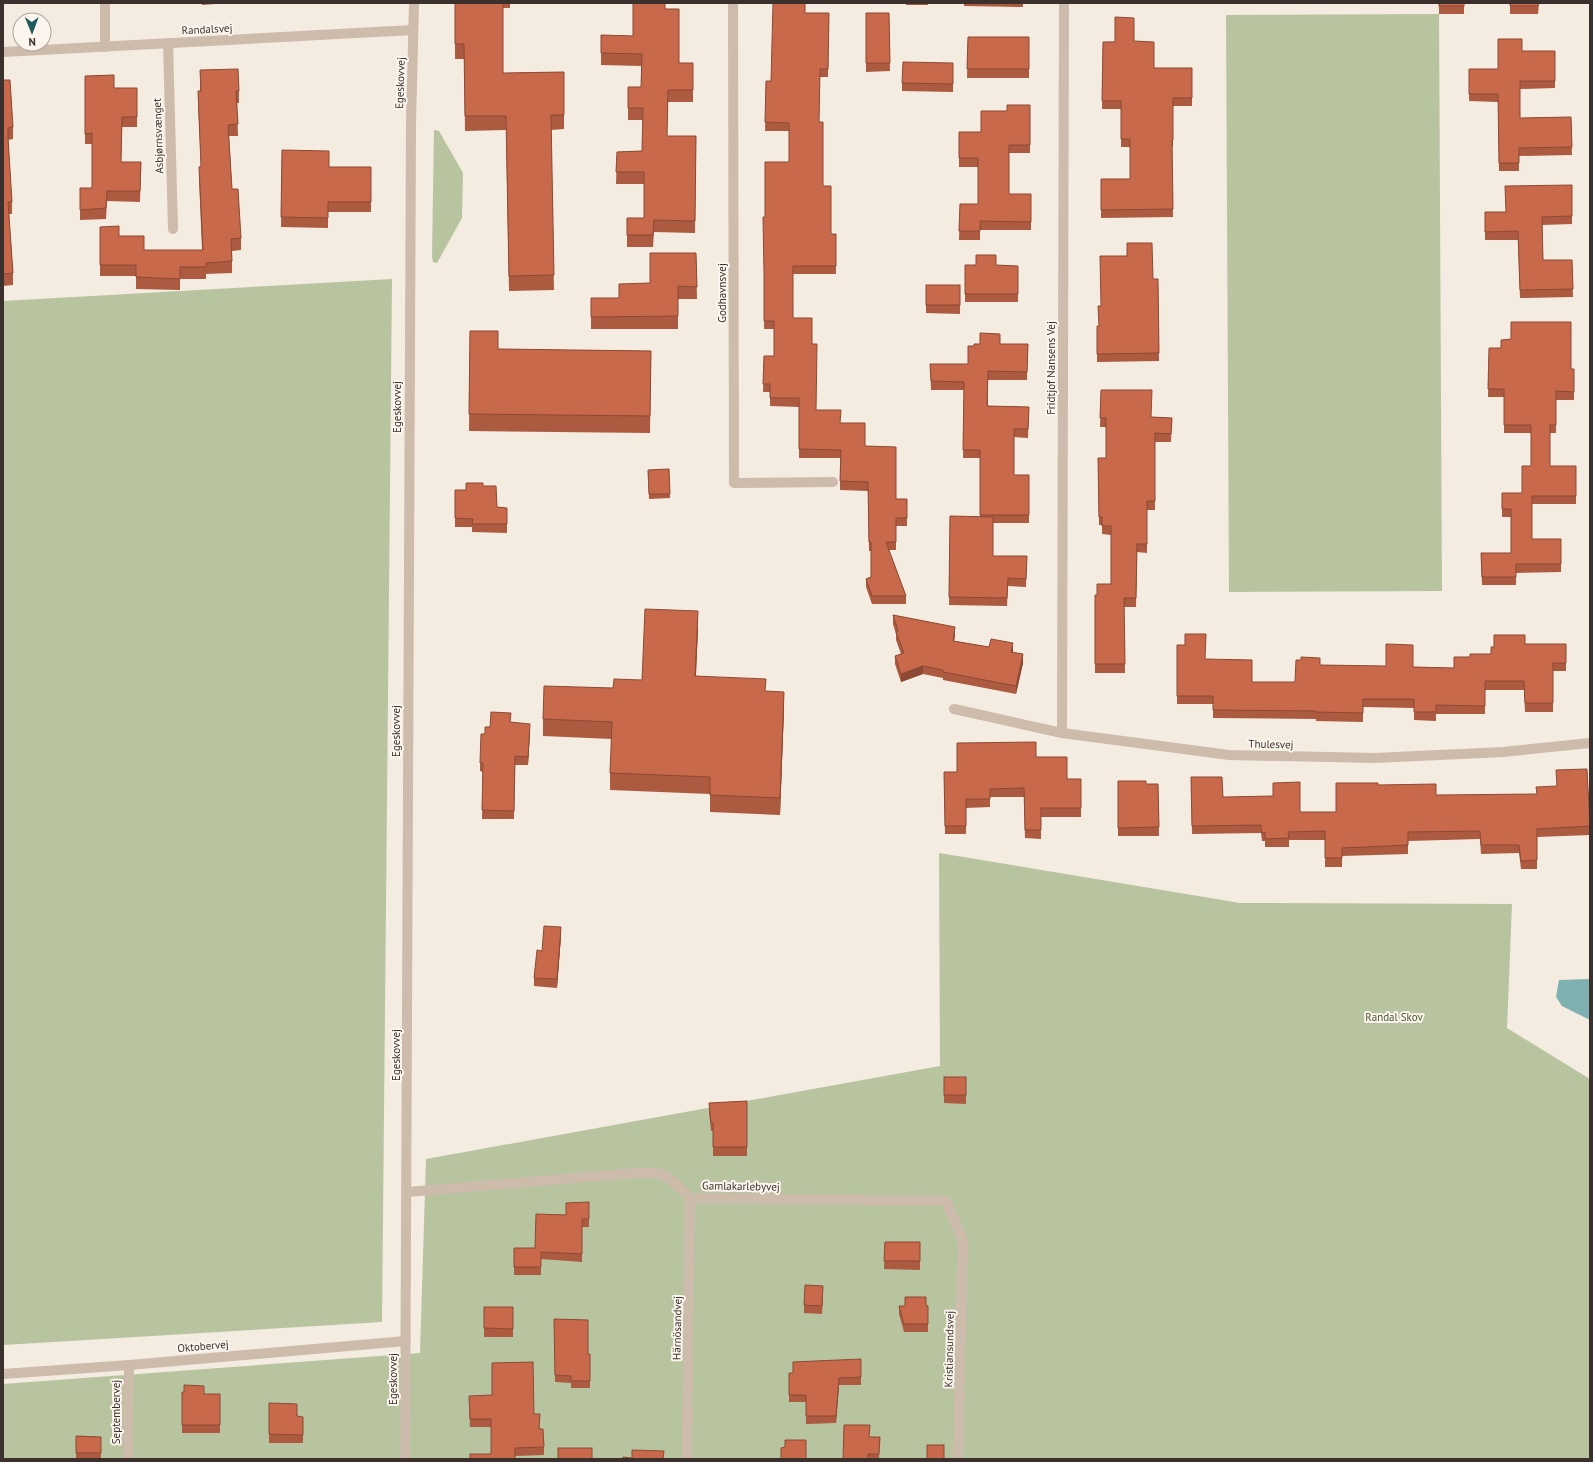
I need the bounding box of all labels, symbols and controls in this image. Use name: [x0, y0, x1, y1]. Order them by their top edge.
north arrow: [12, 12, 52, 52]
street label: Randalsvej: [181, 21, 233, 37]
text: N: [28, 35, 36, 49]
street label: Egeskovvej: [392, 57, 408, 109]
street label: Asbjørnsvænget: [150, 98, 166, 174]
street label: Godhavnsvej: [715, 263, 729, 323]
street label: Fridtjof Nansens Vej: [1044, 321, 1058, 415]
street label: Egeskovvej: [390, 381, 404, 433]
street label: Egeskovvej: [389, 705, 403, 757]
street label: Thulesvej: [1248, 737, 1294, 751]
park label: Randal Skov: [1365, 1010, 1423, 1024]
street label: Egeskovvej: [389, 1029, 403, 1081]
street label: Gamlakarlebyvej: [702, 1178, 780, 1194]
street label: Härnösandvej: [669, 1296, 685, 1360]
street label: Kristiansundsvej: [941, 1310, 957, 1387]
street label: Oktobervej: [177, 1337, 229, 1355]
street label: Egeskovvej: [386, 1353, 400, 1405]
street label: Septembervej: [109, 1380, 123, 1444]

